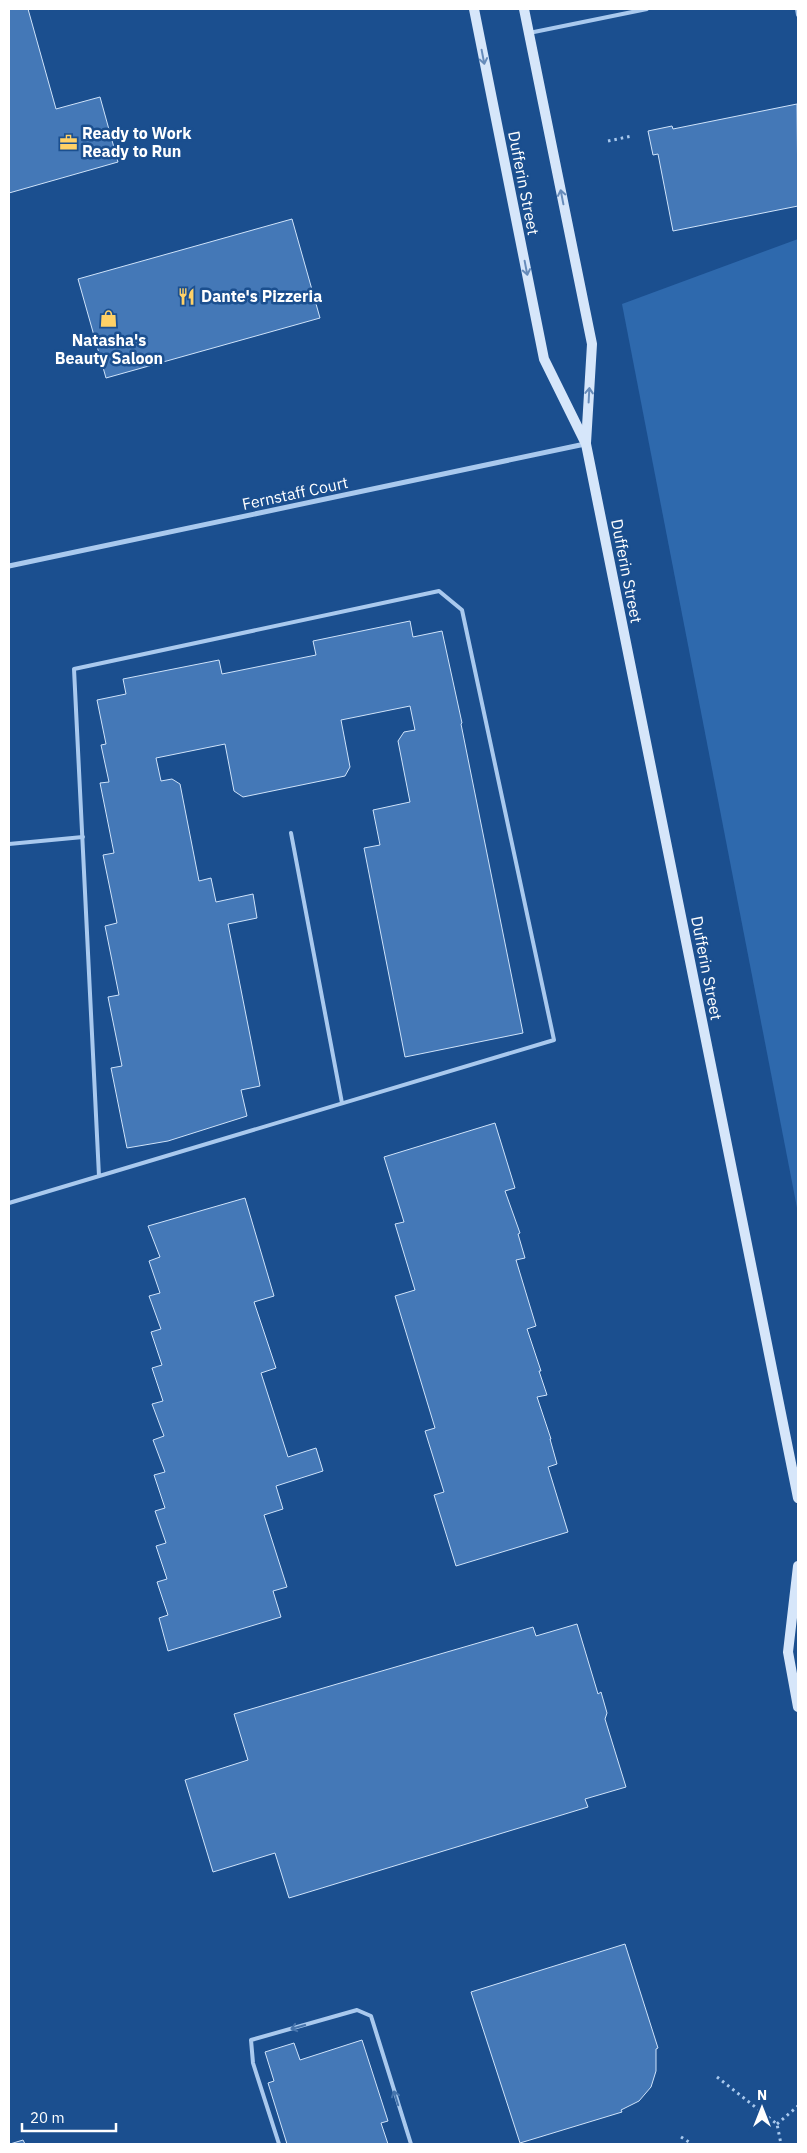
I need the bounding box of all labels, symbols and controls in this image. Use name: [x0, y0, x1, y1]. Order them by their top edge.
one-way arrow: [479, 48, 488, 64]
place label: Ready to Work Ready to Run: [82, 123, 192, 161]
street label: Dufferin Street: [504, 129, 544, 237]
office icon: Ready to Work Ready to Run: [58, 132, 78, 152]
one-way arrow: [556, 189, 566, 205]
one-way arrow: [522, 260, 531, 276]
restaurant icon: Dante's Pizzeria: [177, 286, 197, 306]
place label: Dante's Pizzeria: [201, 286, 322, 306]
shop icon: Natasha's Beauty Saloon: [99, 309, 119, 329]
place label: Natasha's Beauty Saloon: [55, 330, 163, 368]
one-way arrow: [584, 387, 593, 403]
street label: Fernstaff Court: [240, 472, 350, 514]
street label: Dufferin Street: [607, 517, 647, 625]
street label: Dufferin Street: [687, 914, 727, 1022]
one-way arrow: [290, 2023, 306, 2032]
north arrow: [737, 2083, 787, 2133]
text: N: [757, 2086, 767, 2104]
one-way arrow: [391, 2090, 401, 2106]
scale bar: [22, 2100, 116, 2132]
text: 20 m: [30, 2108, 65, 2127]

